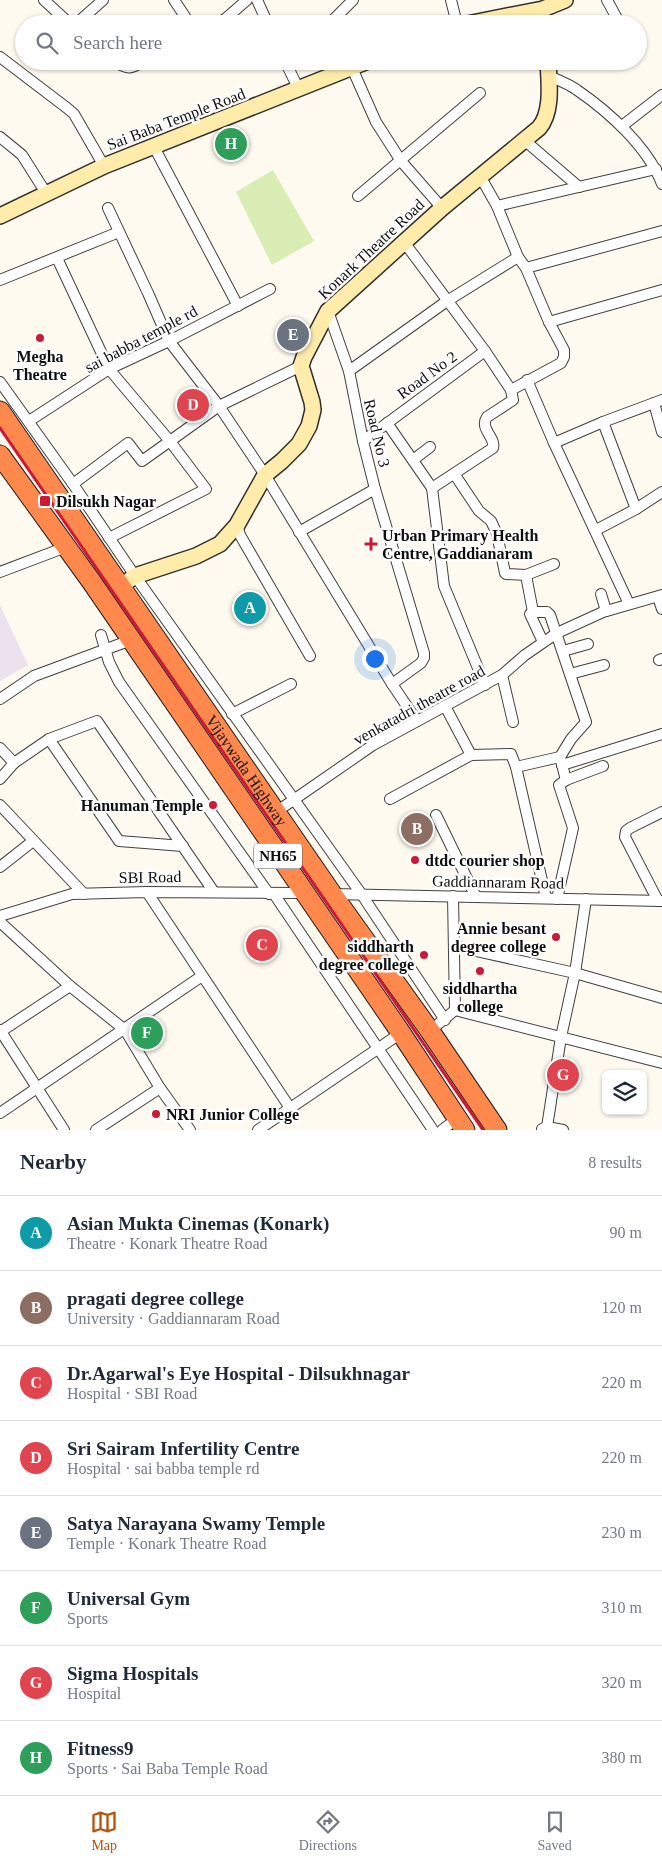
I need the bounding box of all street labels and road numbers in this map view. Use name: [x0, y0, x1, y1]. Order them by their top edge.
street label: Sai Baba Temple Road: [105, 85, 248, 154]
street label: Konark Theatre Road: [315, 196, 427, 302]
street label: sai babba temple rd: [82, 302, 201, 377]
street label: Road No 2: [394, 348, 460, 402]
street label: Road No 3: [361, 397, 393, 469]
street label: venkatadri theatre road: [350, 662, 488, 748]
street label: Vijaywada Highway: [203, 711, 291, 830]
road number: NH65: [254, 844, 302, 868]
street label: SBI Road: [119, 868, 181, 886]
street label: Gaddiannaram Road: [432, 872, 564, 892]

